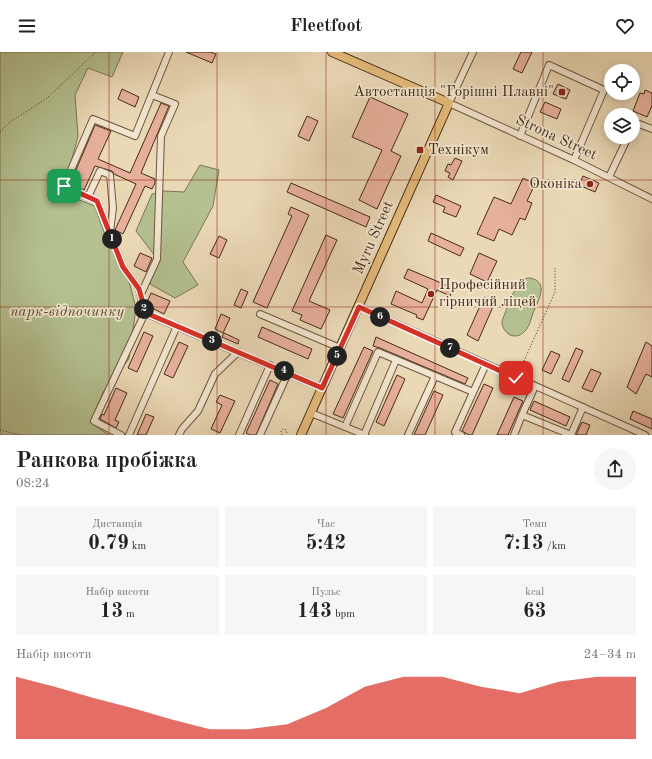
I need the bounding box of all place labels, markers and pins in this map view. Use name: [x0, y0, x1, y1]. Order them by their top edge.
place label: Автостанція "Горішні Плавні": [353, 85, 554, 100]
marker: Автостанція "Горішні Плавні": [557, 87, 567, 97]
place label: Технікум: [428, 143, 489, 158]
marker: Технікум: [415, 145, 425, 155]
pin: [47, 169, 81, 203]
place label: Оконіка: [529, 177, 583, 192]
marker: Оконіка: [585, 179, 595, 189]
pin: 1: [102, 229, 122, 249]
place label: Професійний гірничий ліцей: [439, 278, 536, 310]
marker: Професійний гірничий ліцей: [426, 289, 436, 299]
pin: 2: [134, 299, 154, 319]
pin: 6: [370, 307, 390, 327]
pin: 3: [202, 331, 222, 351]
pin: 7: [440, 338, 460, 358]
pin: 5: [327, 346, 347, 366]
pin: 4: [274, 361, 294, 381]
pin: [499, 361, 533, 395]

